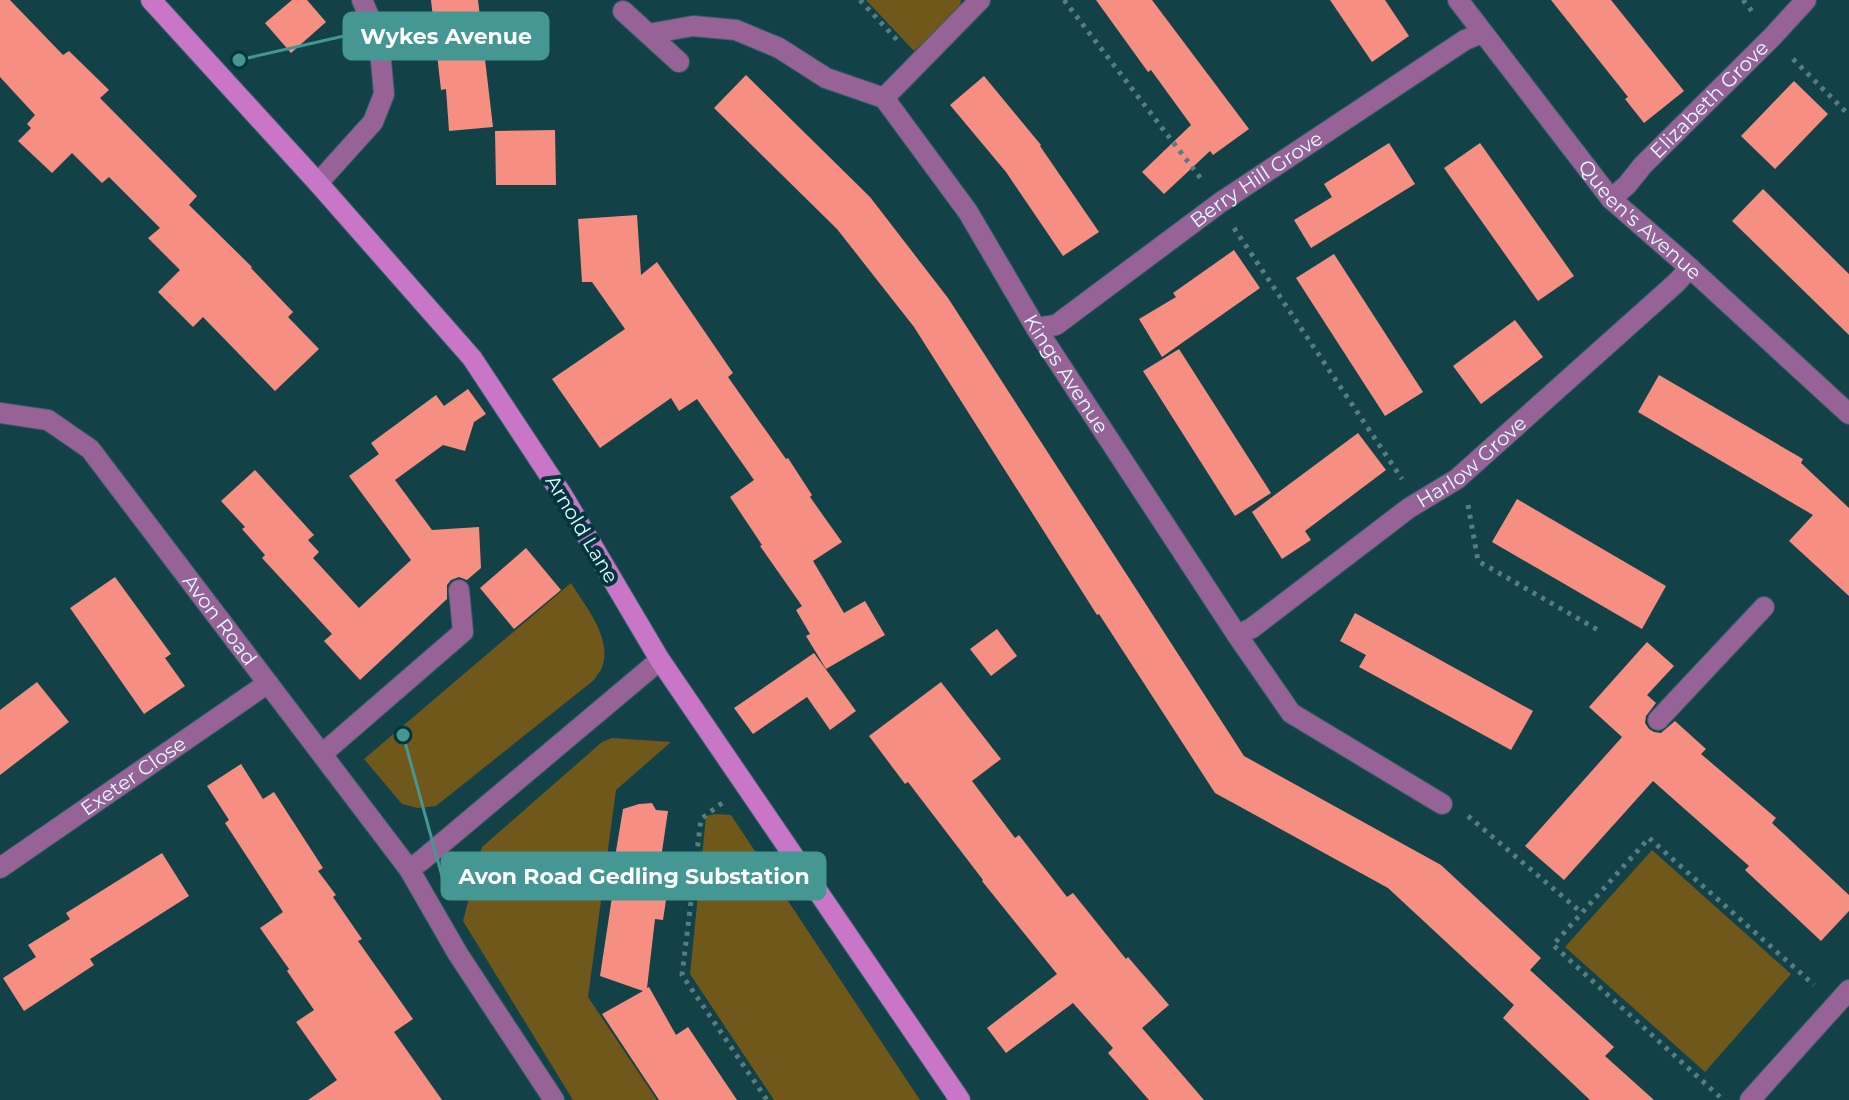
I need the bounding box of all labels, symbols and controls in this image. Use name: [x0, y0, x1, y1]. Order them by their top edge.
callout: Wykes Avenue: [344, 13, 548, 59]
text: Wykes Avenue: [360, 23, 532, 50]
street label: Elizabeth Grove: [1645, 36, 1773, 163]
street label: Berry Hill Grove: [1185, 126, 1327, 233]
street label: Queen's Avenue: [1573, 155, 1706, 285]
street label: Kings Avenue: [1019, 310, 1114, 438]
street label: Harlow Grove: [1412, 411, 1531, 513]
street label: Arnold Lane: [540, 471, 624, 587]
street label: Avon Road: [177, 570, 262, 670]
street label: Exeter Close: [76, 731, 191, 821]
callout: Avon Road Gedling Substation: [442, 853, 825, 899]
text: Avon Road Gedling Substation: [457, 863, 810, 890]

